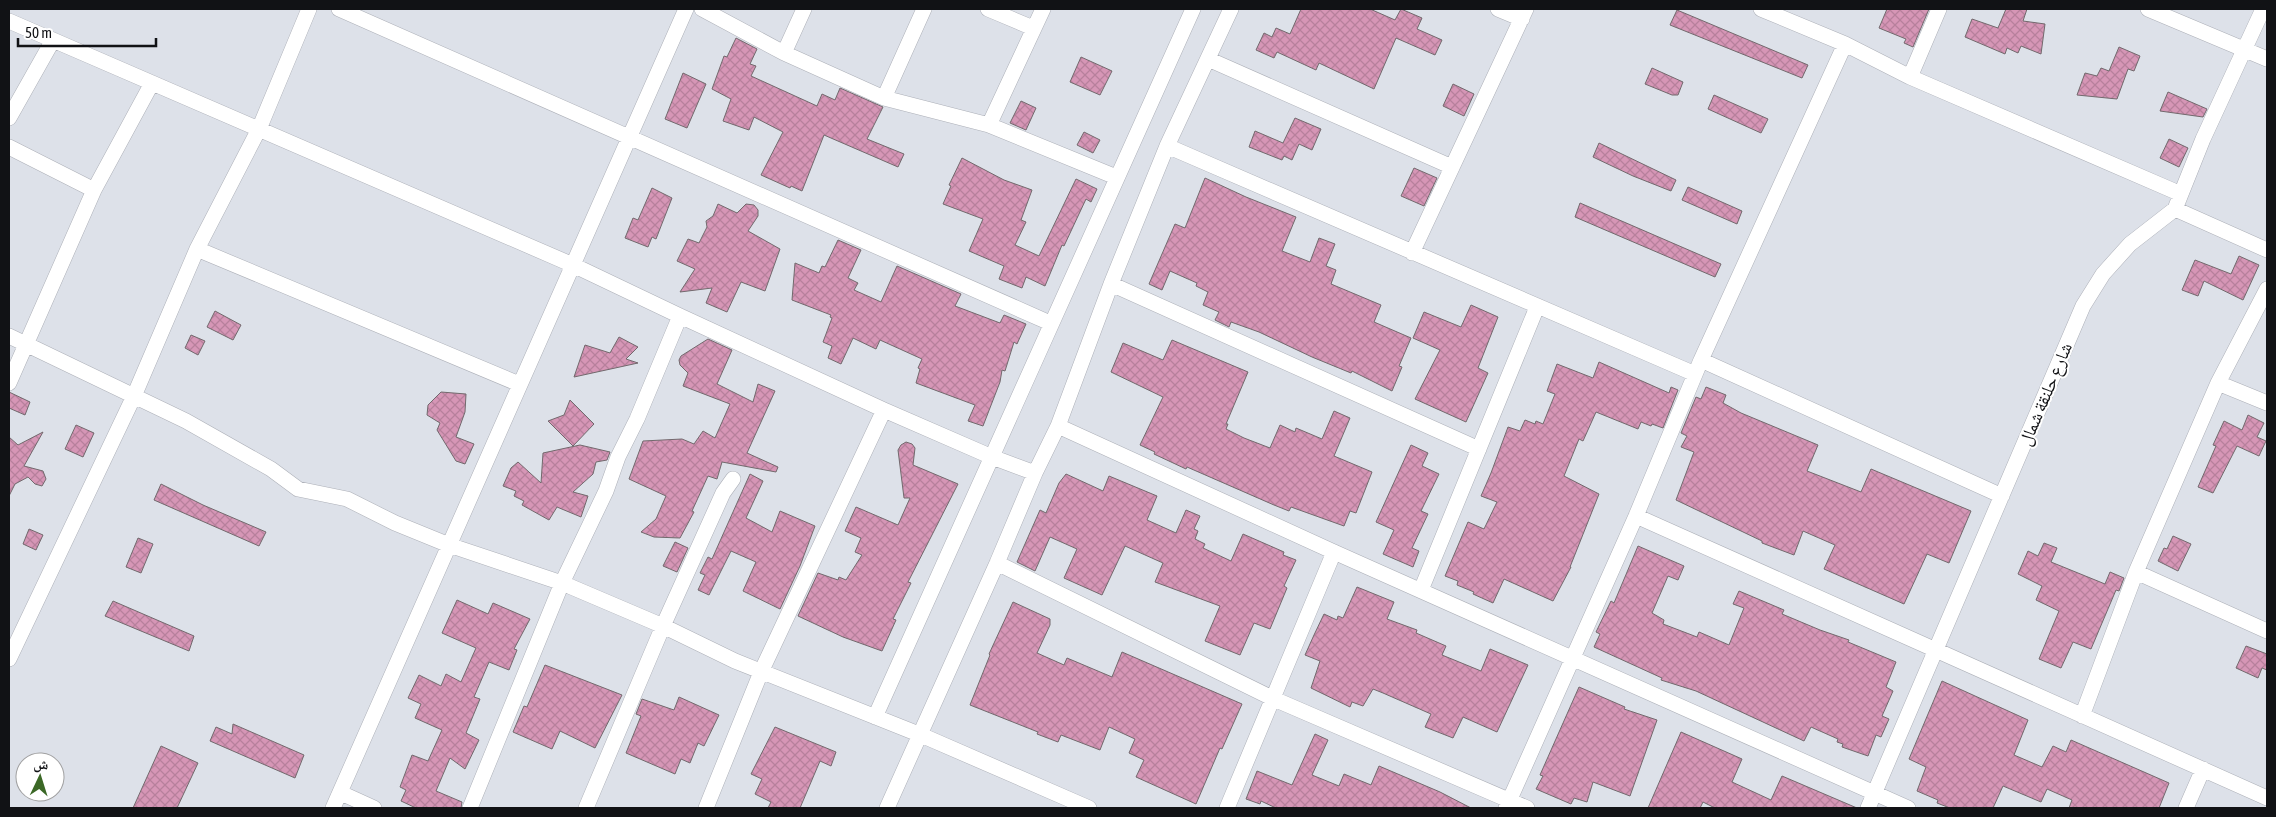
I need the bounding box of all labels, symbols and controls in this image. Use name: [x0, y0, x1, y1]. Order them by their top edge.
scale bar: [18, 15, 155, 47]
text: 50 m: [25, 24, 52, 41]
street label: شارع حلنقة شمال: [2014, 339, 2077, 449]
north arrow: [15, 752, 65, 802]
text: ش: [33, 756, 49, 774]

